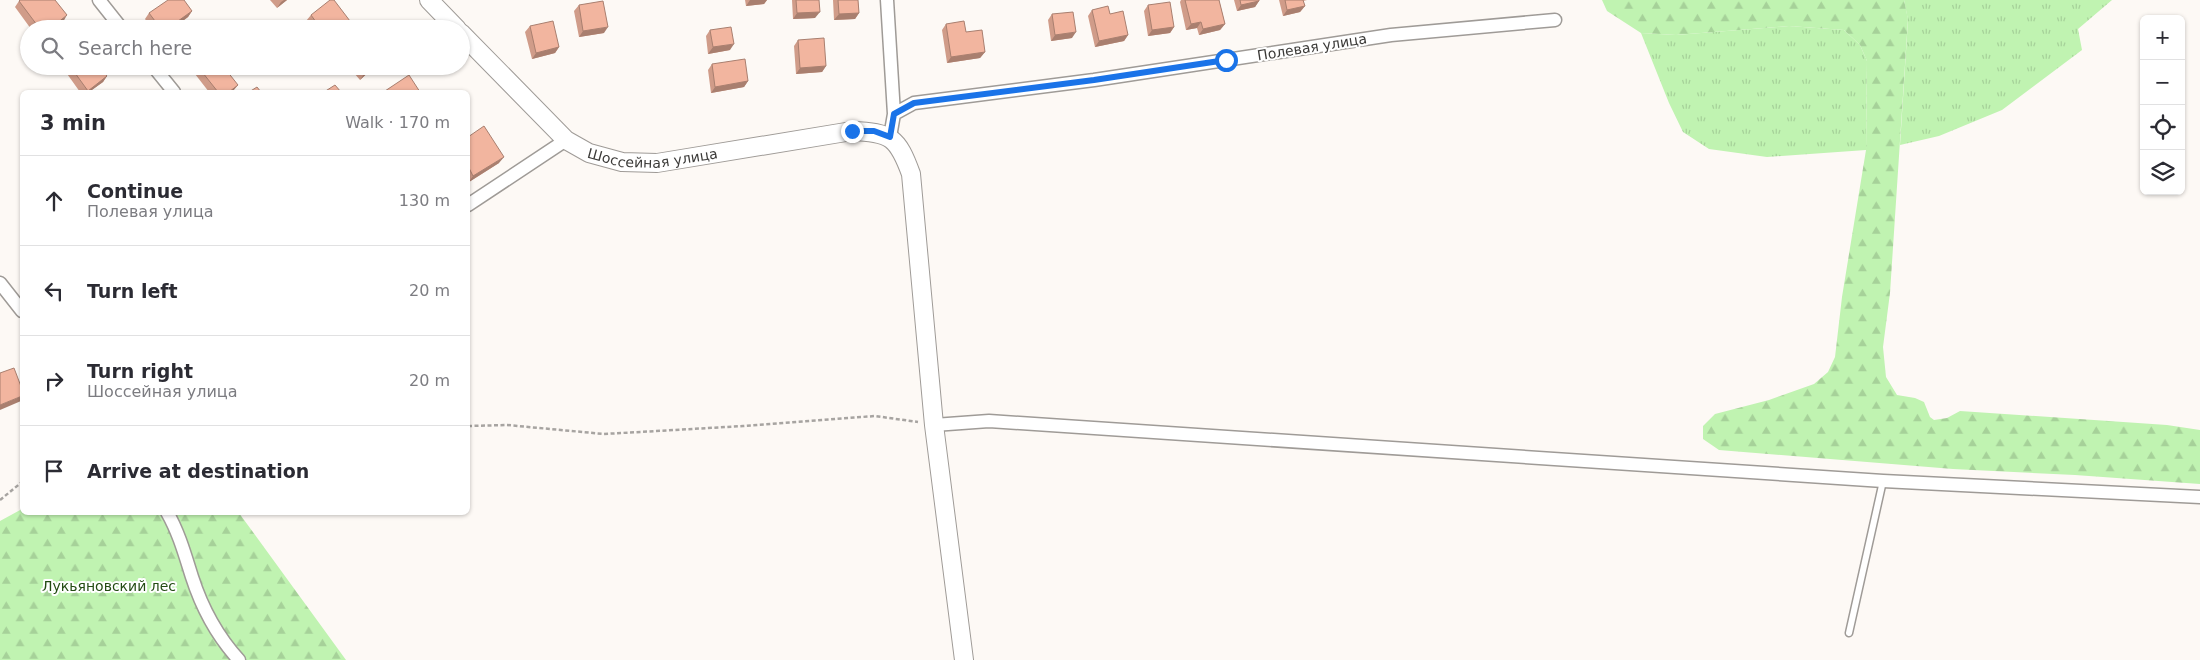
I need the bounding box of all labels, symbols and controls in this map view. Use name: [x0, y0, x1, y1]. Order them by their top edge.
map controls: [2140, 15, 2185, 195]
button: +: [2140, 15, 2185, 60]
search box: [20, 20, 470, 75]
street label: Полевая улица: [1256, 30, 1368, 64]
icon: search: [38, 34, 66, 62]
text: Search here: [78, 37, 192, 59]
route start: [1215, 49, 1238, 72]
button: −: [2140, 60, 2185, 105]
button: locate: [2140, 105, 2185, 150]
text: 3 min: [40, 111, 106, 135]
text: Walk · 170 m: [345, 113, 450, 132]
route end: [841, 120, 864, 143]
street label: Шоссейная улица: [586, 145, 719, 171]
button: layers: [2140, 150, 2185, 195]
text: Continue: [87, 180, 183, 202]
icon: ahead: [40, 187, 68, 215]
text: 130 m: [399, 191, 450, 210]
text: Полевая улица: [87, 202, 214, 221]
icon: left: [40, 277, 68, 305]
text: Turn left: [87, 280, 178, 302]
text: 20 m: [409, 281, 450, 300]
text: Turn right: [87, 360, 193, 382]
icon: right: [40, 367, 68, 395]
text: 20 m: [409, 371, 450, 390]
text: Шоссейная улица: [87, 382, 238, 401]
icon: arrive: [40, 457, 68, 485]
text: Arrive at destination: [87, 460, 309, 482]
park label: Лукьяновский лес: [42, 578, 176, 594]

